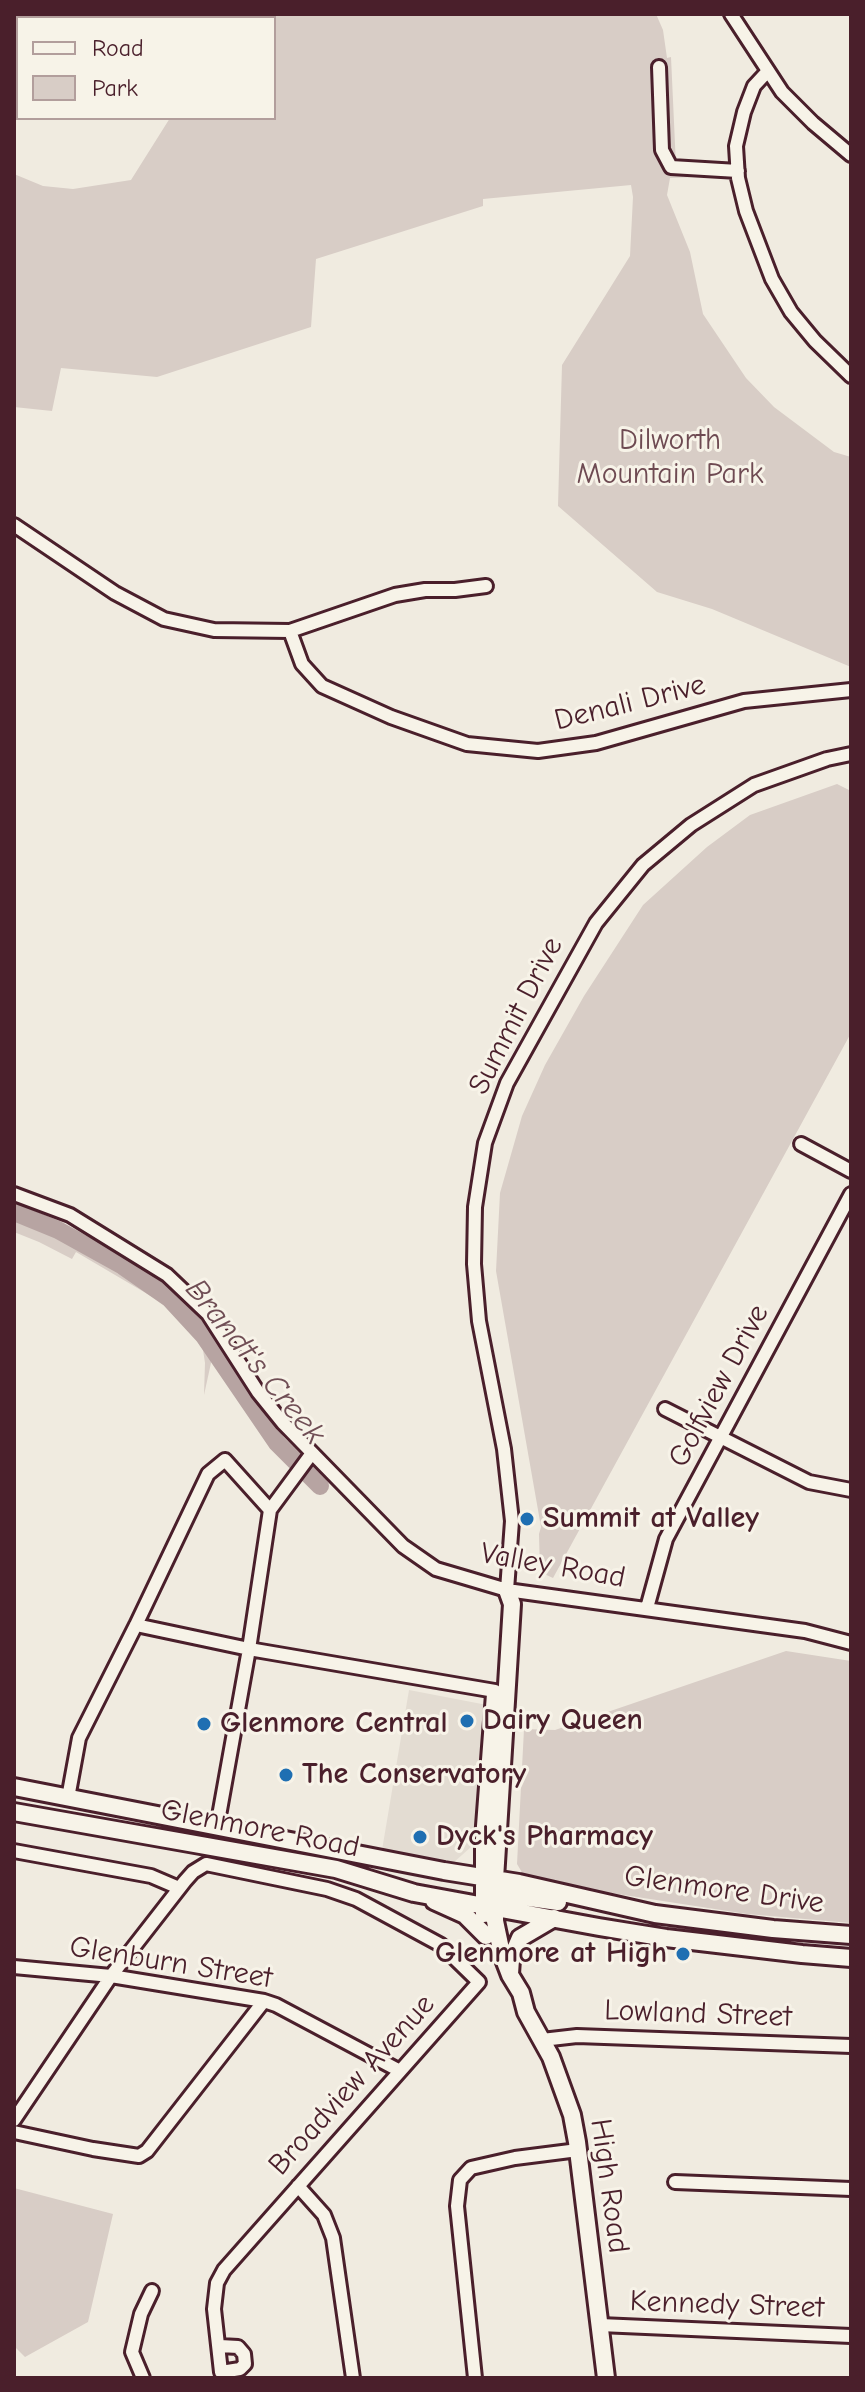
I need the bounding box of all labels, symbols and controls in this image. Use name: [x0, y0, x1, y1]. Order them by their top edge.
legend: [16, 16, 276, 120]
text: Road: [92, 34, 144, 62]
text: Park: [92, 74, 138, 102]
park label: Dilworth Mountain Park: [577, 423, 763, 494]
street label: Denali Drive: [551, 667, 709, 739]
street label: Summit Drive: [461, 931, 571, 1101]
water label: Brandt's Creek: [177, 1272, 333, 1452]
street label: Golfview Drive: [661, 1298, 777, 1474]
place label: Summit at Valley: [543, 1501, 759, 1537]
marker: Summit at Valley: [518, 1510, 536, 1528]
street label: Valley Road: [478, 1536, 628, 1596]
place label: Dairy Queen: [483, 1703, 643, 1739]
place label: Glenmore Central: [220, 1706, 448, 1742]
marker: Dairy Queen: [458, 1712, 476, 1730]
marker: Glenmore Central: [195, 1715, 213, 1733]
place label: The Conservatory: [302, 1757, 526, 1793]
marker: The Conservatory: [277, 1766, 295, 1784]
street label: Glenmore Road: [158, 1792, 362, 1866]
place label: Dyck's Pharmacy: [436, 1819, 653, 1855]
marker: Dyck's Pharmacy: [411, 1828, 429, 1846]
street label: Glenmore Drive: [622, 1858, 826, 1922]
street label: Glenburn Street: [67, 1929, 275, 1997]
place label: Glenmore at High: [435, 1936, 667, 1972]
marker: Glenmore at High: [674, 1945, 692, 1963]
street label: Broadview Avenue: [261, 1987, 443, 2183]
street label: Lowland Street: [604, 1993, 792, 2035]
street label: High Road: [582, 2117, 636, 2255]
street label: Kennedy Street: [629, 2284, 825, 2326]

